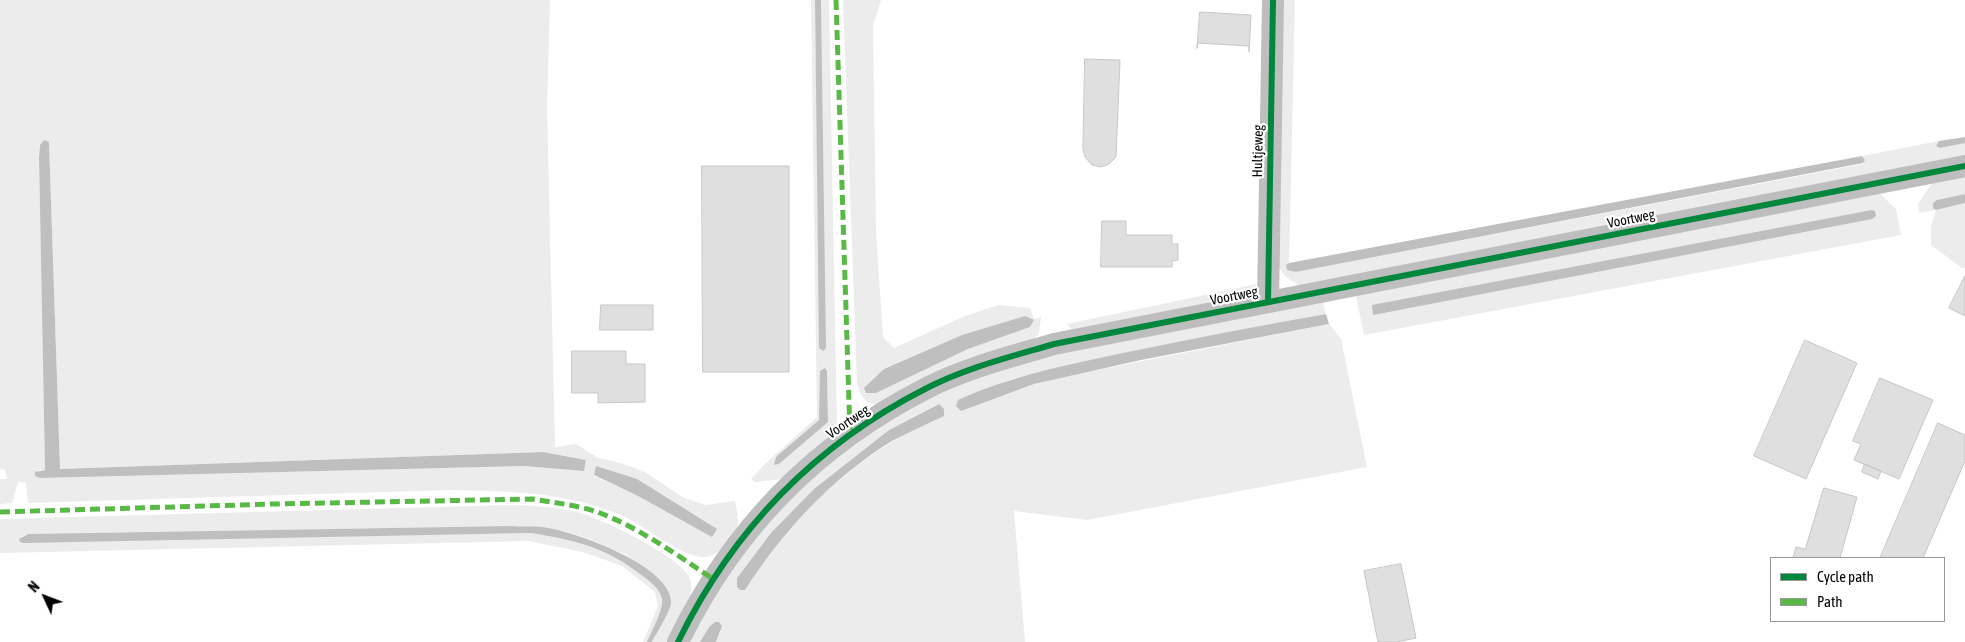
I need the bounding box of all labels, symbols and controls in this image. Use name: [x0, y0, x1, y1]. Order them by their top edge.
street label: Hultjeweg: [1249, 125, 1267, 177]
street label: Voortweg: [1606, 206, 1656, 232]
street label: Voortweg: [1209, 283, 1259, 309]
street label: Voortweg: [823, 402, 873, 442]
legend: [1770, 557, 1945, 622]
text: Cycle path: [1817, 568, 1874, 585]
north arrow: [20, 572, 70, 622]
text: N: [25, 578, 43, 595]
text: Path: [1817, 593, 1843, 610]

